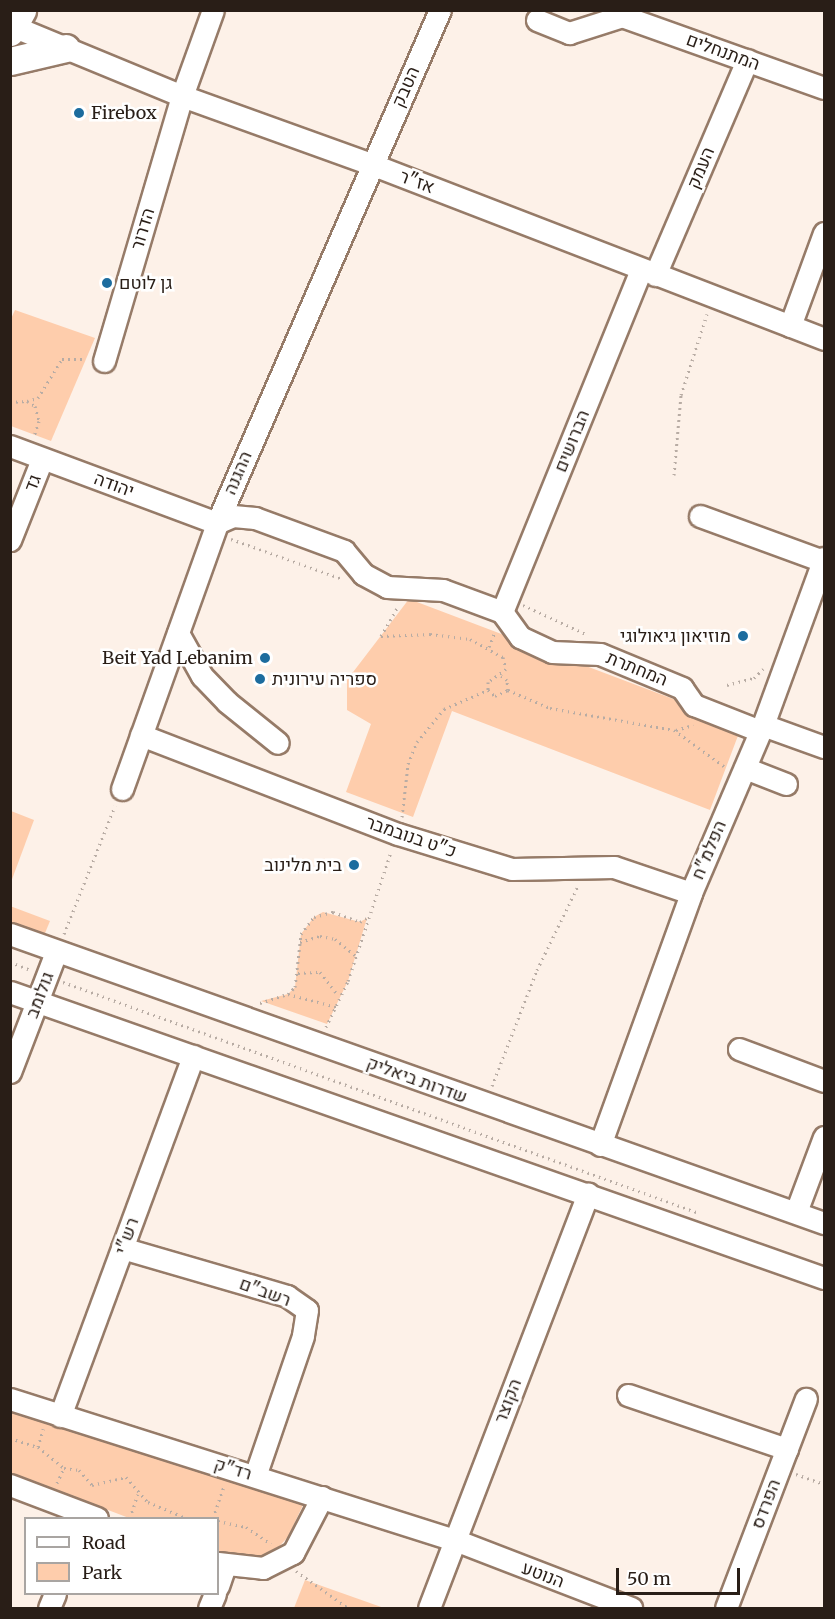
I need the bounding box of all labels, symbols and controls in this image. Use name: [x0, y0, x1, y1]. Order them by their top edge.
street label: המתנחלים: [683, 29, 763, 75]
street label: הטבק: [388, 63, 424, 111]
place label: Firebox: [91, 102, 157, 124]
marker: Firebox: [72, 106, 86, 120]
street label: העמק: [683, 144, 719, 192]
street label: אז"ר: [396, 166, 438, 198]
street label: הדרור: [126, 205, 160, 253]
place label: גן לוטם: [119, 272, 172, 294]
marker: גן לוטם: [100, 276, 114, 290]
street label: הברושים: [550, 407, 594, 475]
street label: ההגנה: [219, 448, 257, 498]
street label: יהודה: [91, 468, 137, 502]
street label: גד: [20, 472, 46, 494]
place label: מוזיאון גיאולוגי: [620, 625, 731, 647]
marker: מוזיאון גיאולוגי: [736, 629, 750, 643]
place label: Beit Yad Lebanim: [102, 647, 253, 669]
street label: המחתרת: [603, 647, 671, 691]
marker: Beit Yad Lebanim: [258, 651, 272, 665]
place label: ספריה עירונית: [272, 668, 377, 690]
marker: ספריה עירונית: [253, 672, 267, 686]
street label: כ"ט בנובמבר: [363, 811, 459, 863]
street label: הפלמ"ח: [687, 817, 731, 883]
place label: בית מלינוב: [264, 854, 342, 876]
marker: בית מלינוב: [347, 858, 361, 872]
street label: גולומב: [21, 969, 59, 1021]
street label: שדרות ביאליק: [364, 1052, 470, 1108]
street label: רש"י: [110, 1215, 144, 1257]
street label: רשב"ם: [236, 1273, 294, 1311]
street label: הקוצר: [490, 1376, 526, 1426]
street label: רד"ק: [212, 1453, 254, 1485]
street label: הפרדס: [747, 1476, 785, 1532]
legend: [24, 1517, 219, 1595]
text: Road: [82, 1531, 126, 1554]
scale bar: [619, 1556, 744, 1594]
street label: הנוטע: [519, 1557, 567, 1593]
text: Park: [82, 1561, 122, 1584]
text: 50 m: [627, 1567, 671, 1590]

